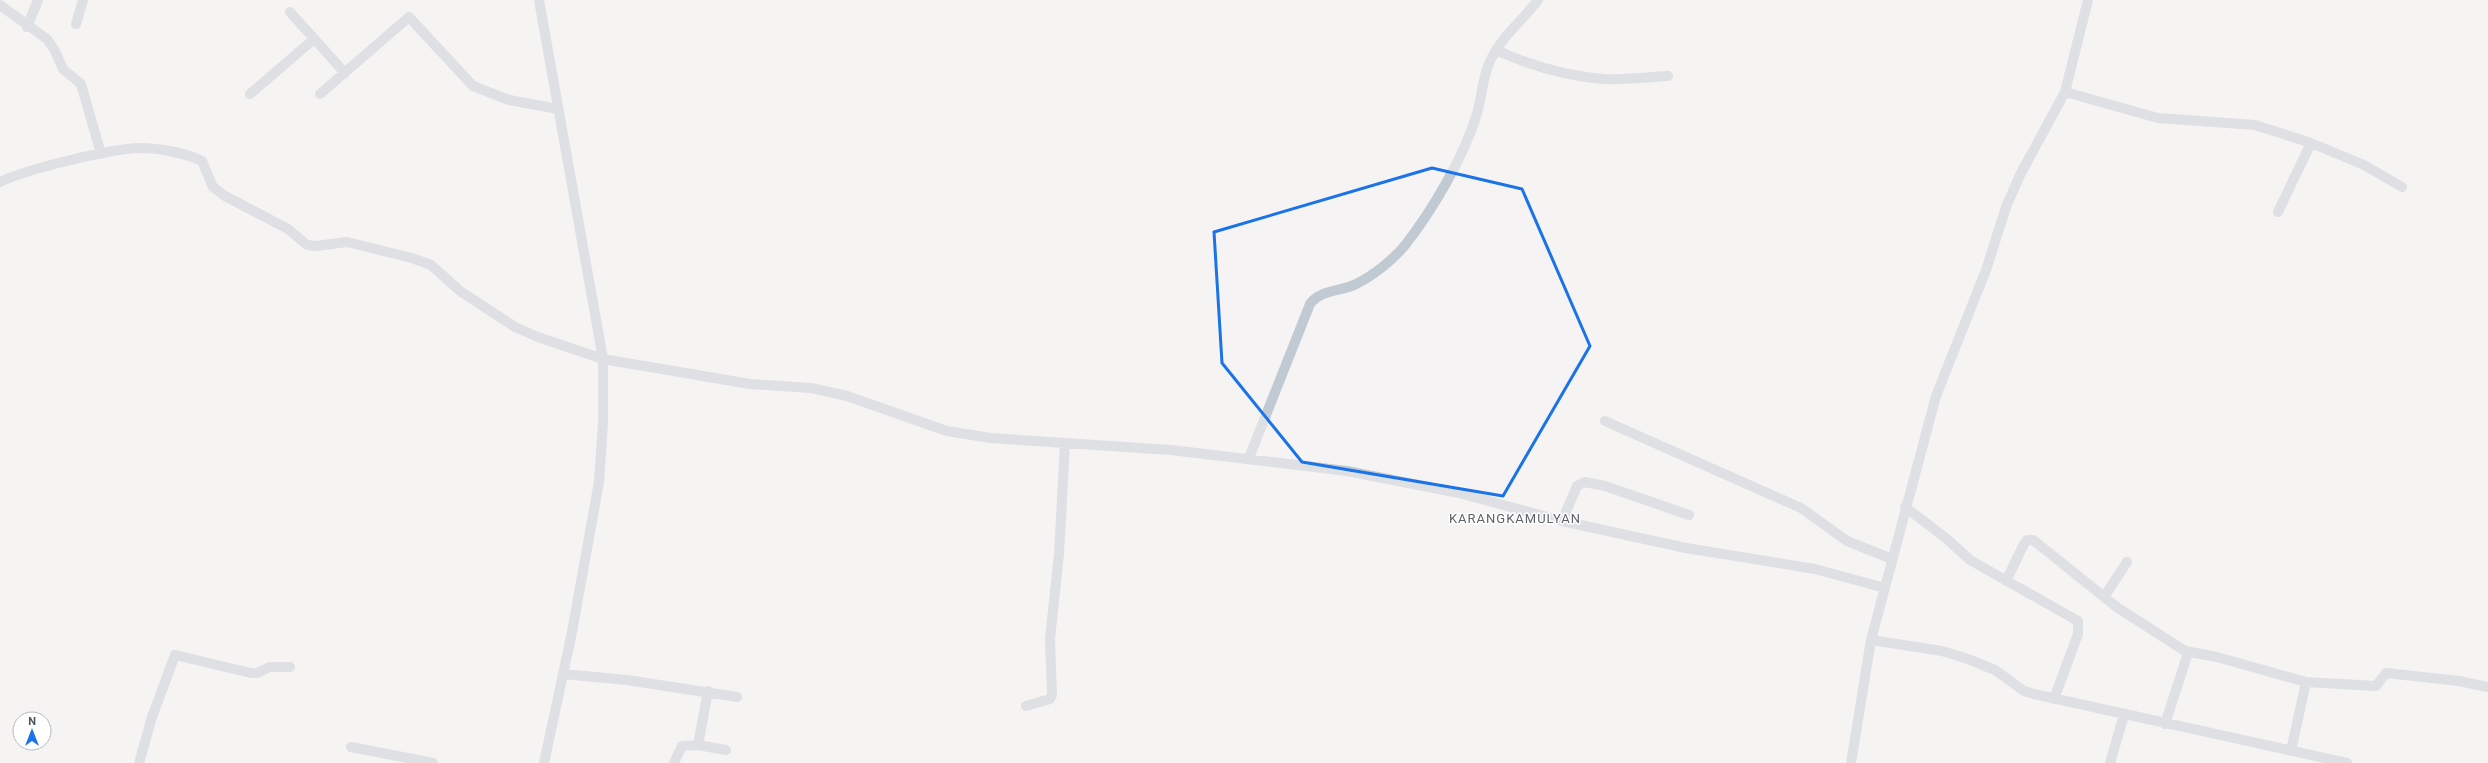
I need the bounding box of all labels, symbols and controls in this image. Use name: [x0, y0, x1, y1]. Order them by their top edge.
district label: KARANGKAMULYAN: [1449, 511, 1581, 526]
north arrow: [12, 711, 52, 751]
text: N: [28, 715, 36, 728]

